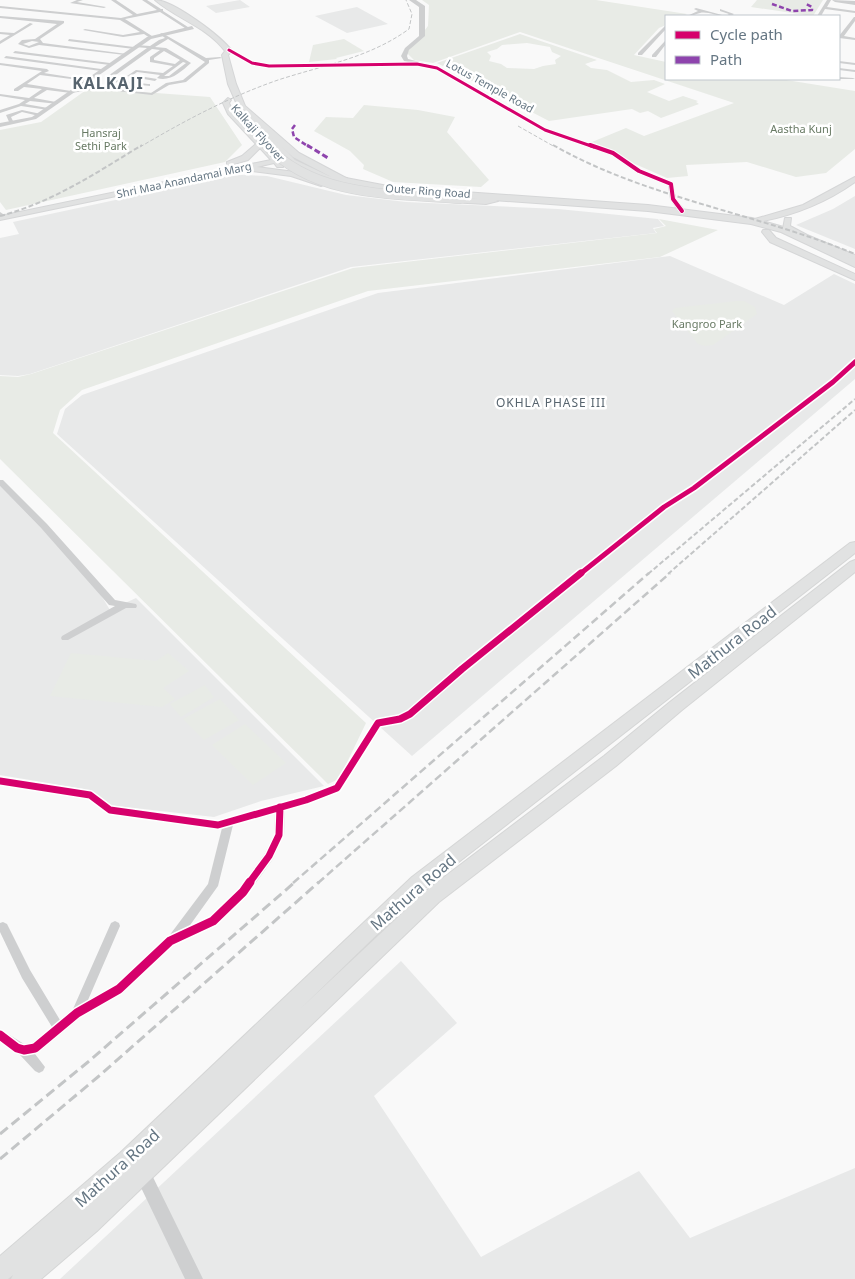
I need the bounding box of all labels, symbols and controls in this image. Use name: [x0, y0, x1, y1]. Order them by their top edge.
legend: [665, 15, 840, 80]
text: Cycle path: [710, 24, 783, 44]
text: Path: [710, 49, 742, 69]
street label: Lotus Temple Road: [444, 55, 537, 116]
district label: KALKAJI: [72, 72, 144, 94]
street label: Kalkaji Flyover: [228, 100, 289, 165]
park label: Aastha Kunj: [770, 121, 832, 136]
park label: Hansraj Sethi Park: [75, 125, 127, 153]
street label: Shri Maa Anandamai Marg: [115, 158, 253, 201]
street label: Outer Ring Road: [385, 180, 471, 201]
park label: Kangroo Park: [672, 316, 742, 331]
district label: OKHLA PHASE III: [496, 394, 606, 411]
street label: Mathura Road: [683, 600, 781, 684]
street label: Mathura Road: [365, 849, 461, 935]
street label: Mathura Road: [70, 1124, 164, 1212]

